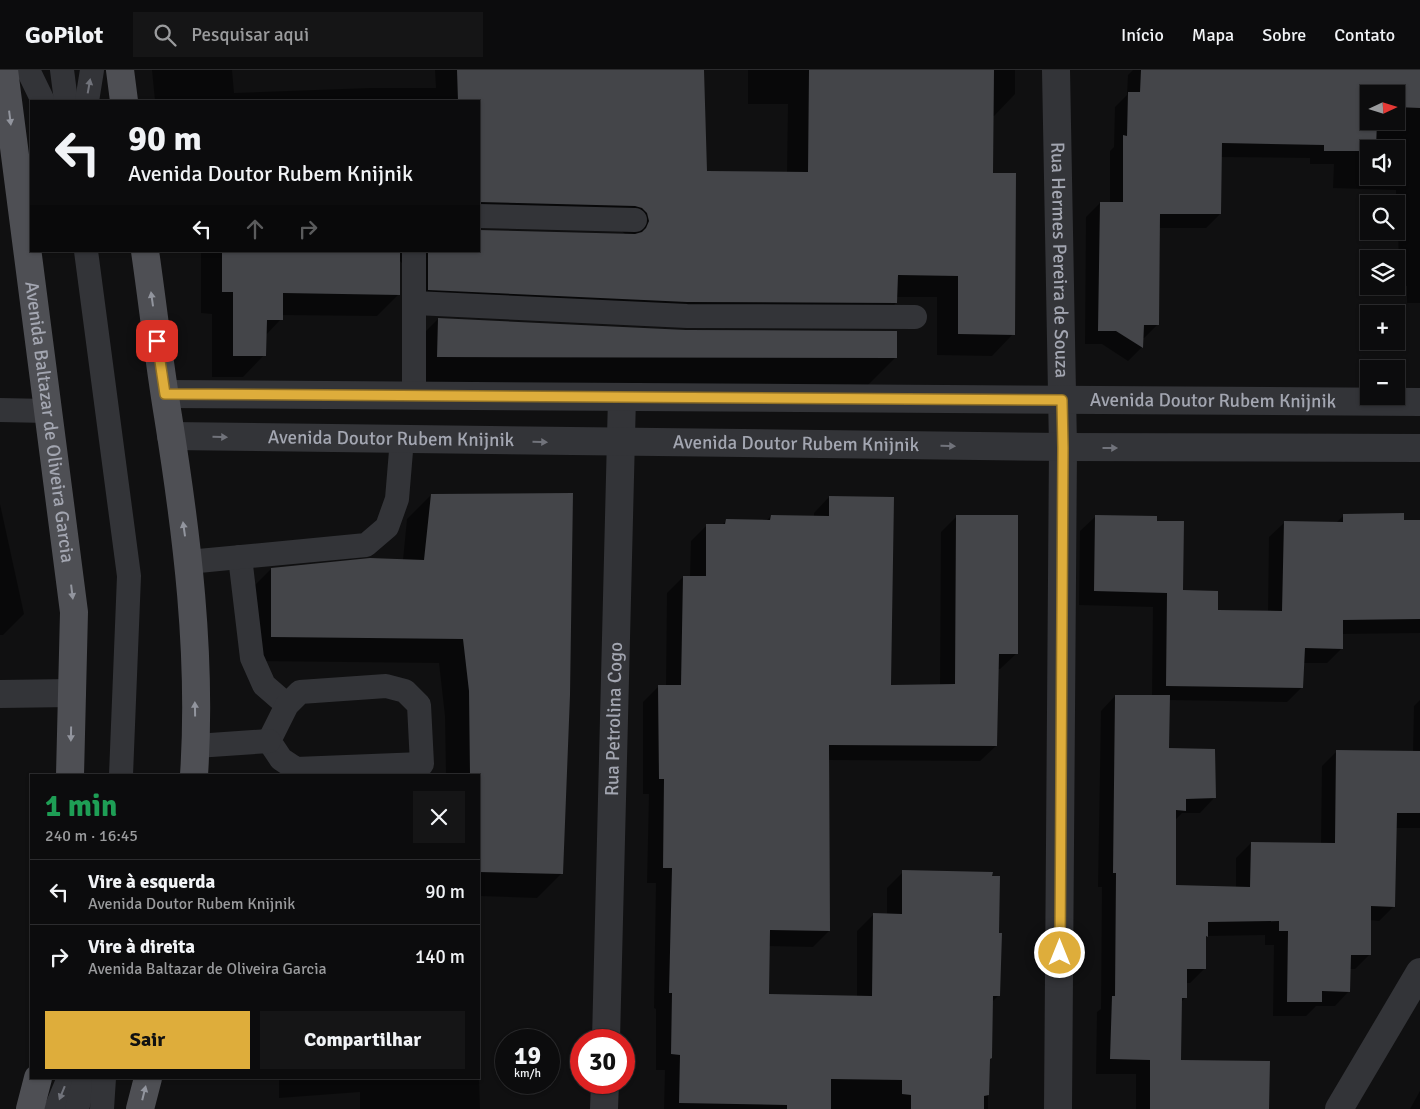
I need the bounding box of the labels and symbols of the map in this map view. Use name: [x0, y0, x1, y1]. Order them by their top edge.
one-way arrow: [86, 77, 94, 93]
north arrow: [1360, 85, 1405, 130]
one-way arrow: [6, 111, 14, 127]
street label: Rua Hermes Pereira de Souza: [1045, 142, 1074, 378]
street label: Avenida Baltazar de Oliveira Garcia: [19, 280, 80, 564]
one-way arrow: [147, 291, 155, 307]
pin: [136, 320, 178, 362]
street label: Avenida Doutor Rubem Knijnik: [1090, 388, 1337, 413]
street label: Avenida Doutor Rubem Knijnik: [268, 425, 515, 452]
street label: Avenida Doutor Rubem Knijnik: [673, 430, 920, 457]
one-way arrow: [212, 433, 228, 441]
one-way arrow: [532, 438, 548, 446]
one-way arrow: [940, 442, 956, 450]
one-way arrow: [1102, 444, 1118, 452]
one-way arrow: [180, 521, 188, 537]
one-way arrow: [68, 584, 76, 600]
street label: Rua Petrolina Cogo: [600, 642, 628, 796]
one-way arrow: [191, 701, 199, 717]
one-way arrow: [67, 726, 75, 742]
position arrow: [1033, 926, 1085, 978]
speed limit sign: 30: [570, 1029, 635, 1094]
one-way arrow: [58, 1086, 66, 1100]
one-way arrow: [140, 1086, 148, 1101]

